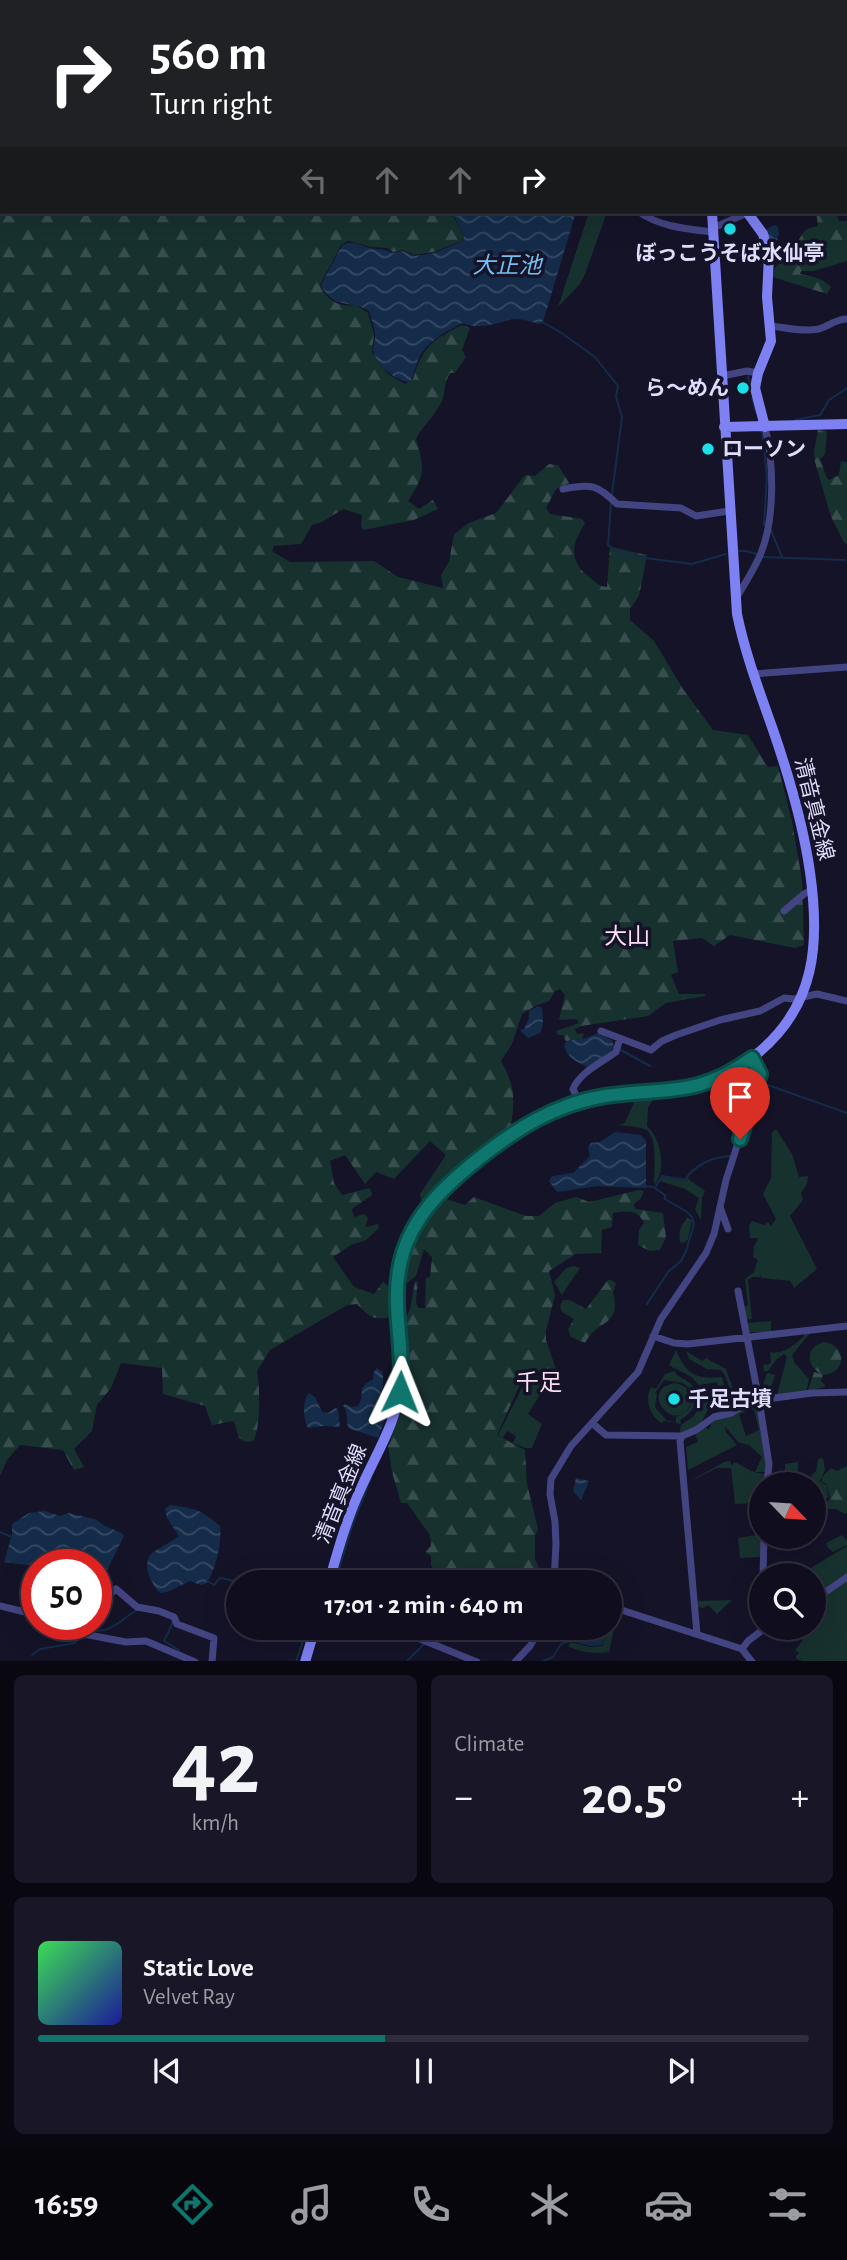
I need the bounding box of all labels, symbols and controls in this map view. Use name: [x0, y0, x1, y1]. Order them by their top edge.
icon: right: [35, 28, 126, 119]
text: 560 m: [150, 30, 267, 79]
text: Turn right: [150, 88, 272, 120]
icon: left: [295, 161, 333, 199]
icon: ahead: [368, 161, 406, 199]
icon: ahead: [441, 161, 479, 199]
icon: right: [514, 161, 552, 199]
marker: ぼっこうそば水仙亭: [722, 221, 738, 237]
place label: ぼっこうそば水仙亭: [636, 242, 825, 264]
water label: 大正池: [473, 253, 544, 278]
place label: ら～めん: [645, 378, 729, 399]
marker: ら～めん: [735, 380, 751, 396]
place label: ローソン: [722, 439, 806, 460]
marker: ローソン: [700, 441, 716, 457]
street label: 清音真金線: [791, 755, 838, 862]
district label: 大山: [604, 924, 650, 949]
pin: [710, 1067, 770, 1139]
icon: arrive: [721, 1078, 759, 1116]
position arrow: [363, 1355, 437, 1429]
district label: 千足: [516, 1371, 562, 1395]
place label: 千足古墳: [688, 1388, 772, 1410]
marker: 千足古墳: [666, 1391, 682, 1407]
street label: 清音真金線: [311, 1441, 370, 1547]
north arrow: [749, 1472, 826, 1549]
map controls: [749, 1472, 826, 1640]
speed limit sign: 50: [21, 1549, 112, 1640]
button: search: [749, 1563, 826, 1640]
text: 17:01 · 2 min · 640 m: [325, 1592, 523, 1618]
text: 42: [171, 1719, 260, 1810]
text: Climate: [455, 1733, 524, 1756]
text: 20.5°: [581, 1771, 682, 1823]
text: −: [455, 1779, 473, 1817]
text: +: [791, 1779, 809, 1817]
text: km/h: [192, 1812, 239, 1835]
text: Static Love: [143, 1955, 254, 1981]
text: Velvet Ray: [143, 1986, 235, 2009]
icon: previous: [148, 2052, 186, 2090]
icon: pause: [405, 2052, 443, 2090]
icon: next: [662, 2052, 700, 2090]
icon: directions: [168, 2180, 217, 2229]
icon: music: [287, 2180, 336, 2229]
icon: phone: [406, 2180, 455, 2229]
icon: climate: [525, 2180, 574, 2229]
icon: car: [644, 2180, 693, 2229]
icon: filters: [763, 2180, 812, 2229]
text: 16:59: [35, 2188, 99, 2220]

